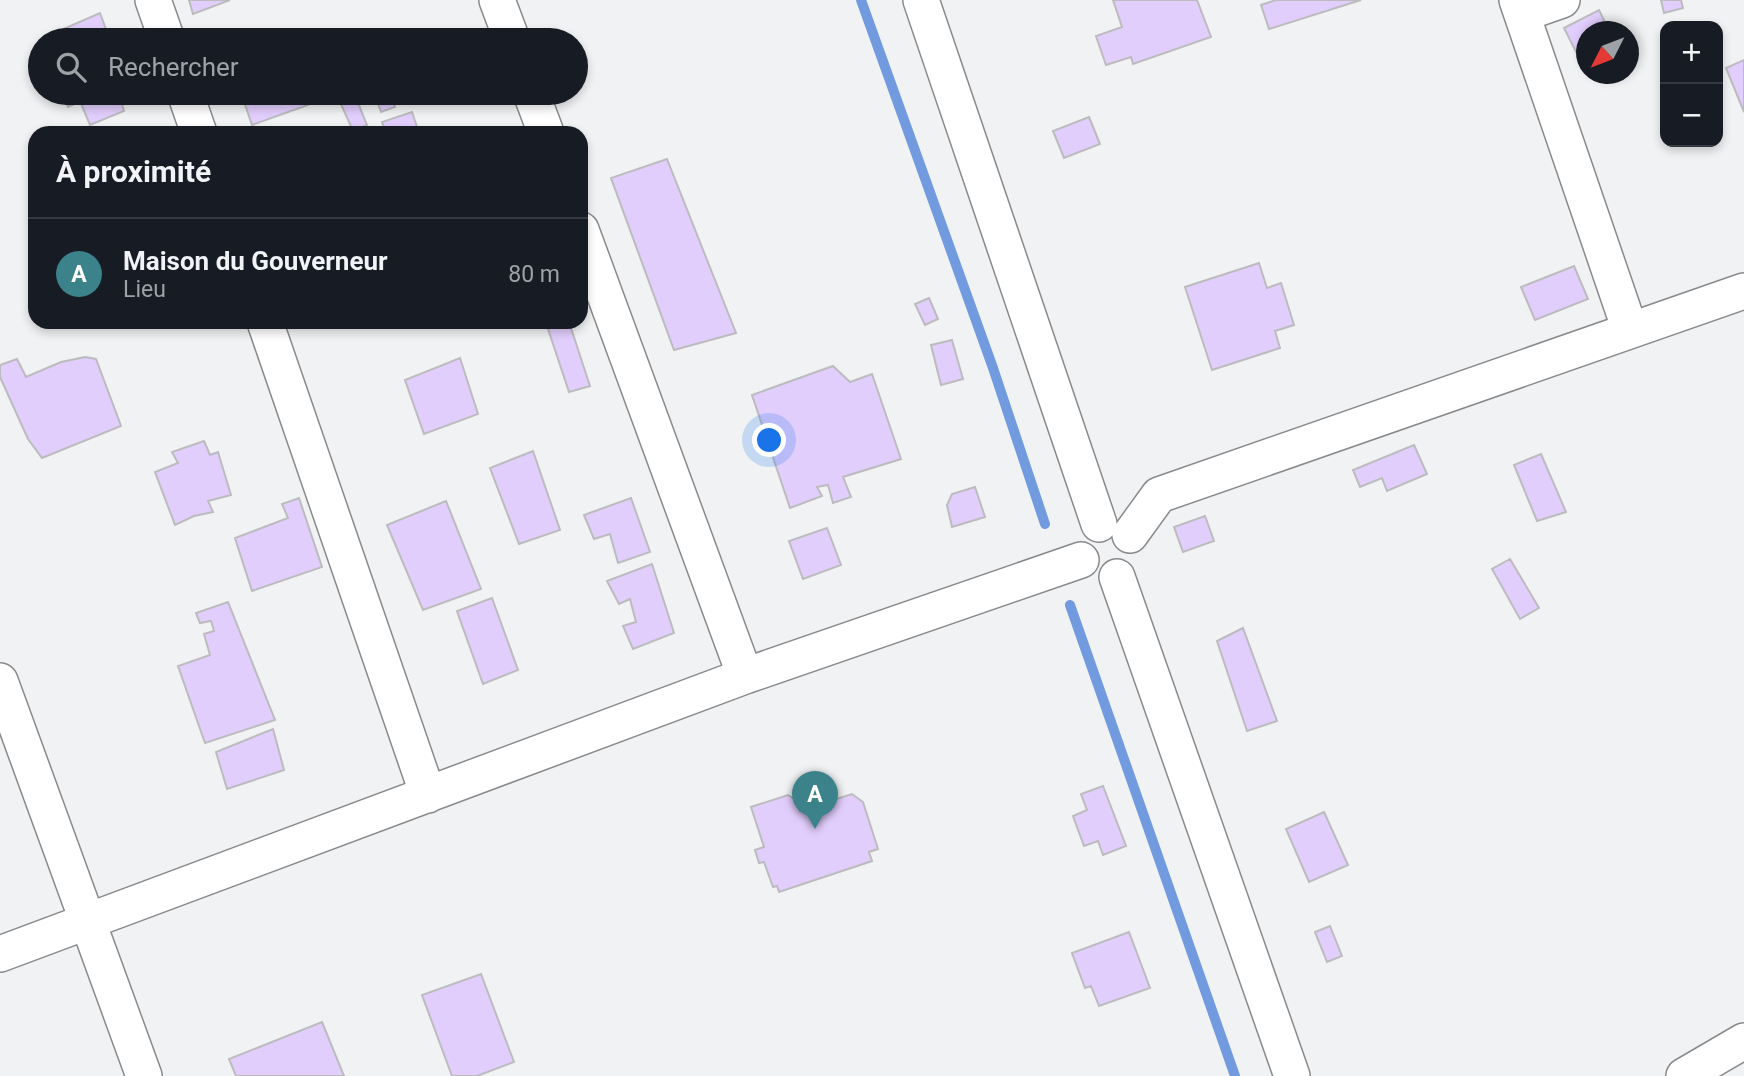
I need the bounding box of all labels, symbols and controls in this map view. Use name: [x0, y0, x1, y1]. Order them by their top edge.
north arrow: [1576, 21, 1639, 84]
map controls: [1660, 21, 1723, 147]
button: +: [1660, 21, 1723, 84]
search box: [28, 28, 588, 105]
icon: search: [52, 48, 90, 86]
text: Rechercher: [108, 52, 239, 82]
button: −: [1660, 84, 1723, 147]
text: À proximité: [56, 154, 211, 189]
text: Maison du Gouverneur: [123, 246, 388, 276]
text: A: [71, 261, 87, 288]
text: 80 m: [508, 261, 560, 288]
text: Lieu: [123, 276, 166, 303]
your location: [752, 423, 786, 457]
pin: A: [792, 771, 838, 829]

